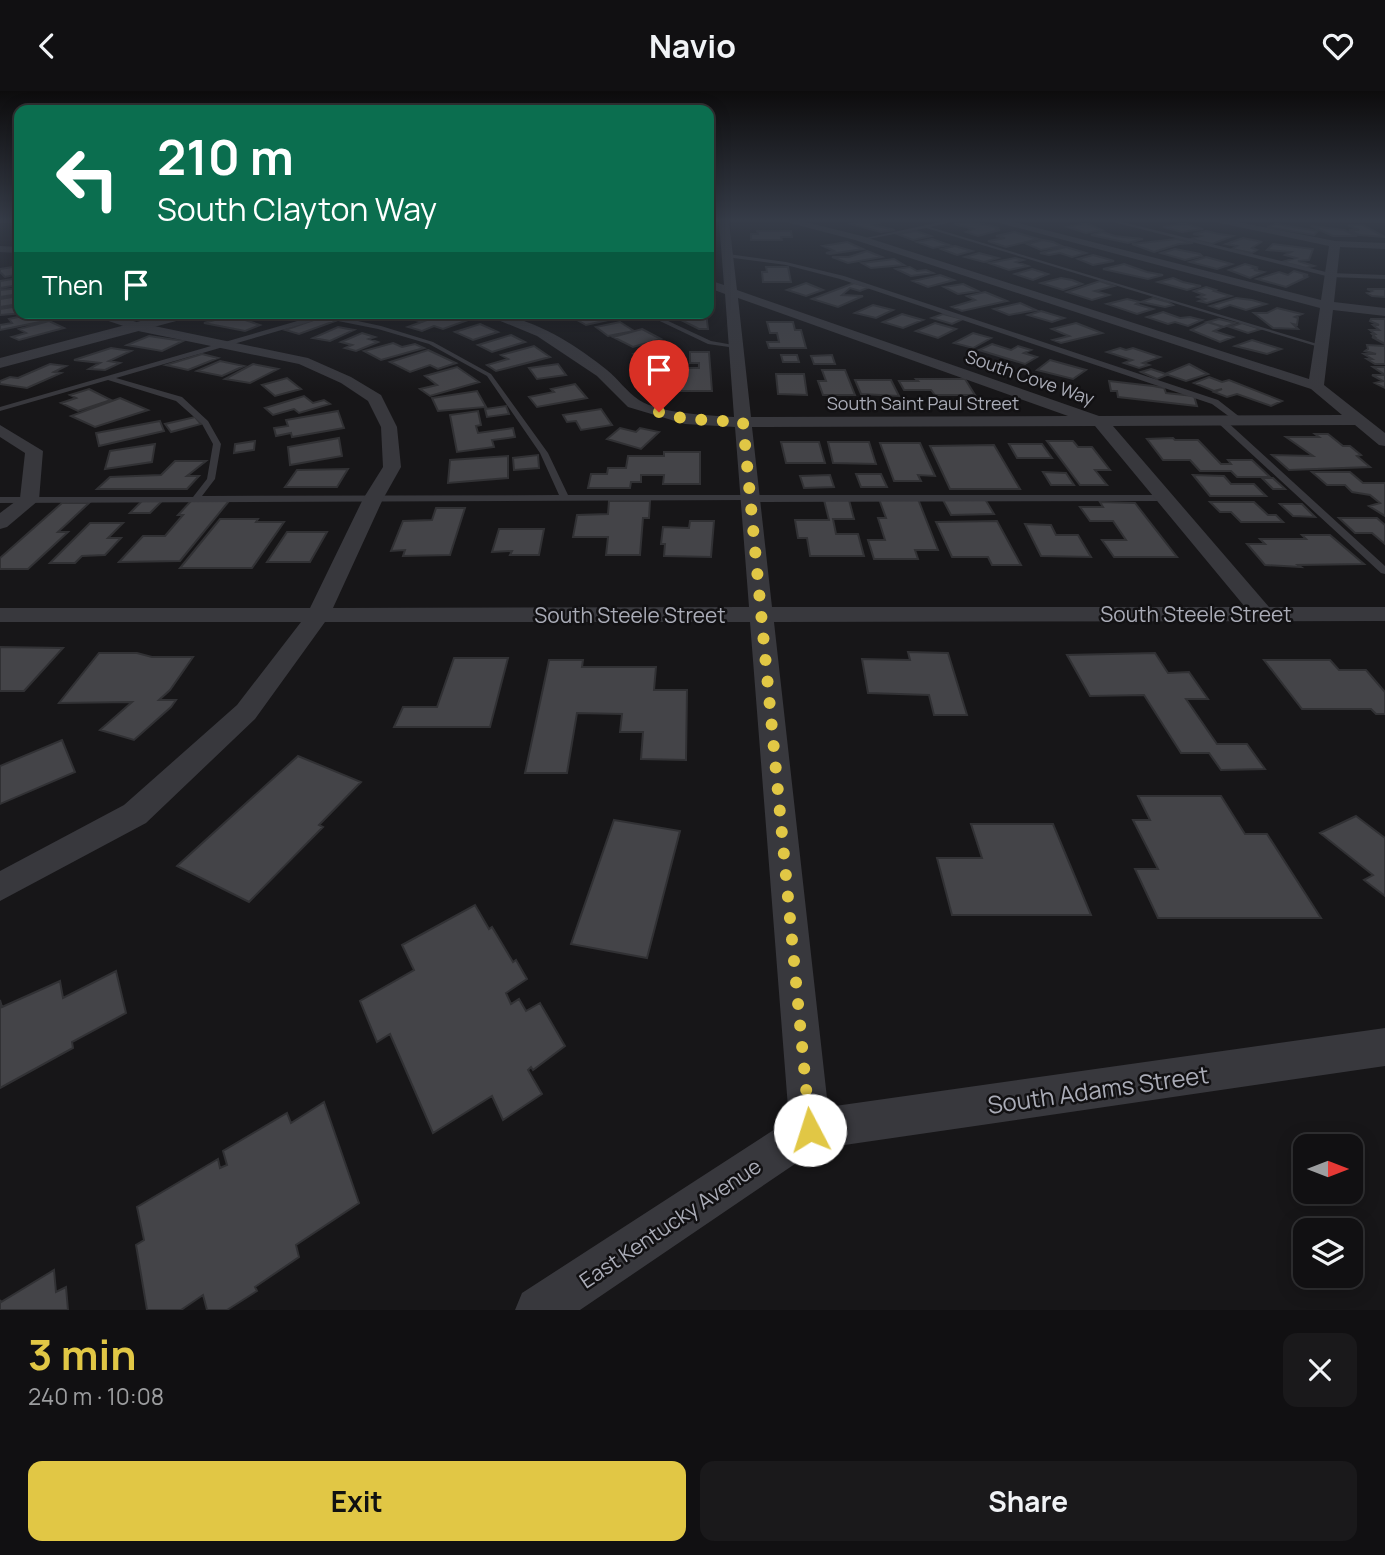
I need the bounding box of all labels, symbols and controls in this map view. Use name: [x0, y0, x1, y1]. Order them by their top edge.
text: Navio: [649, 24, 736, 68]
icon: back: [28, 27, 66, 65]
icon: heart: [1319, 27, 1357, 65]
text: 210 m: [157, 123, 294, 190]
icon: left: [42, 133, 133, 224]
text: South Clayton Way: [157, 187, 437, 231]
icon: arrive: [117, 266, 155, 304]
text: Then: [42, 267, 103, 303]
pin: [629, 340, 689, 412]
street label: South Cove Way: [962, 344, 1098, 410]
icon: arrive: [640, 351, 678, 389]
street label: South Saint Paul Street: [827, 391, 1019, 415]
street label: South Steele Street: [1100, 600, 1292, 628]
street label: South Steele Street: [534, 601, 726, 629]
street label: South Adams Street: [985, 1057, 1211, 1121]
position arrow: [773, 1093, 847, 1167]
north arrow: [1293, 1134, 1363, 1204]
map controls: [1293, 1134, 1363, 1288]
street label: East Kentucky Avenue: [574, 1152, 766, 1294]
button: layers: [1293, 1218, 1363, 1288]
text: 3 min: [28, 1325, 137, 1383]
button: close: [1283, 1333, 1357, 1407]
text: 240 m · 10:08: [28, 1380, 164, 1412]
button: Exit: [28, 1461, 686, 1541]
button: Share: [700, 1461, 1357, 1541]

